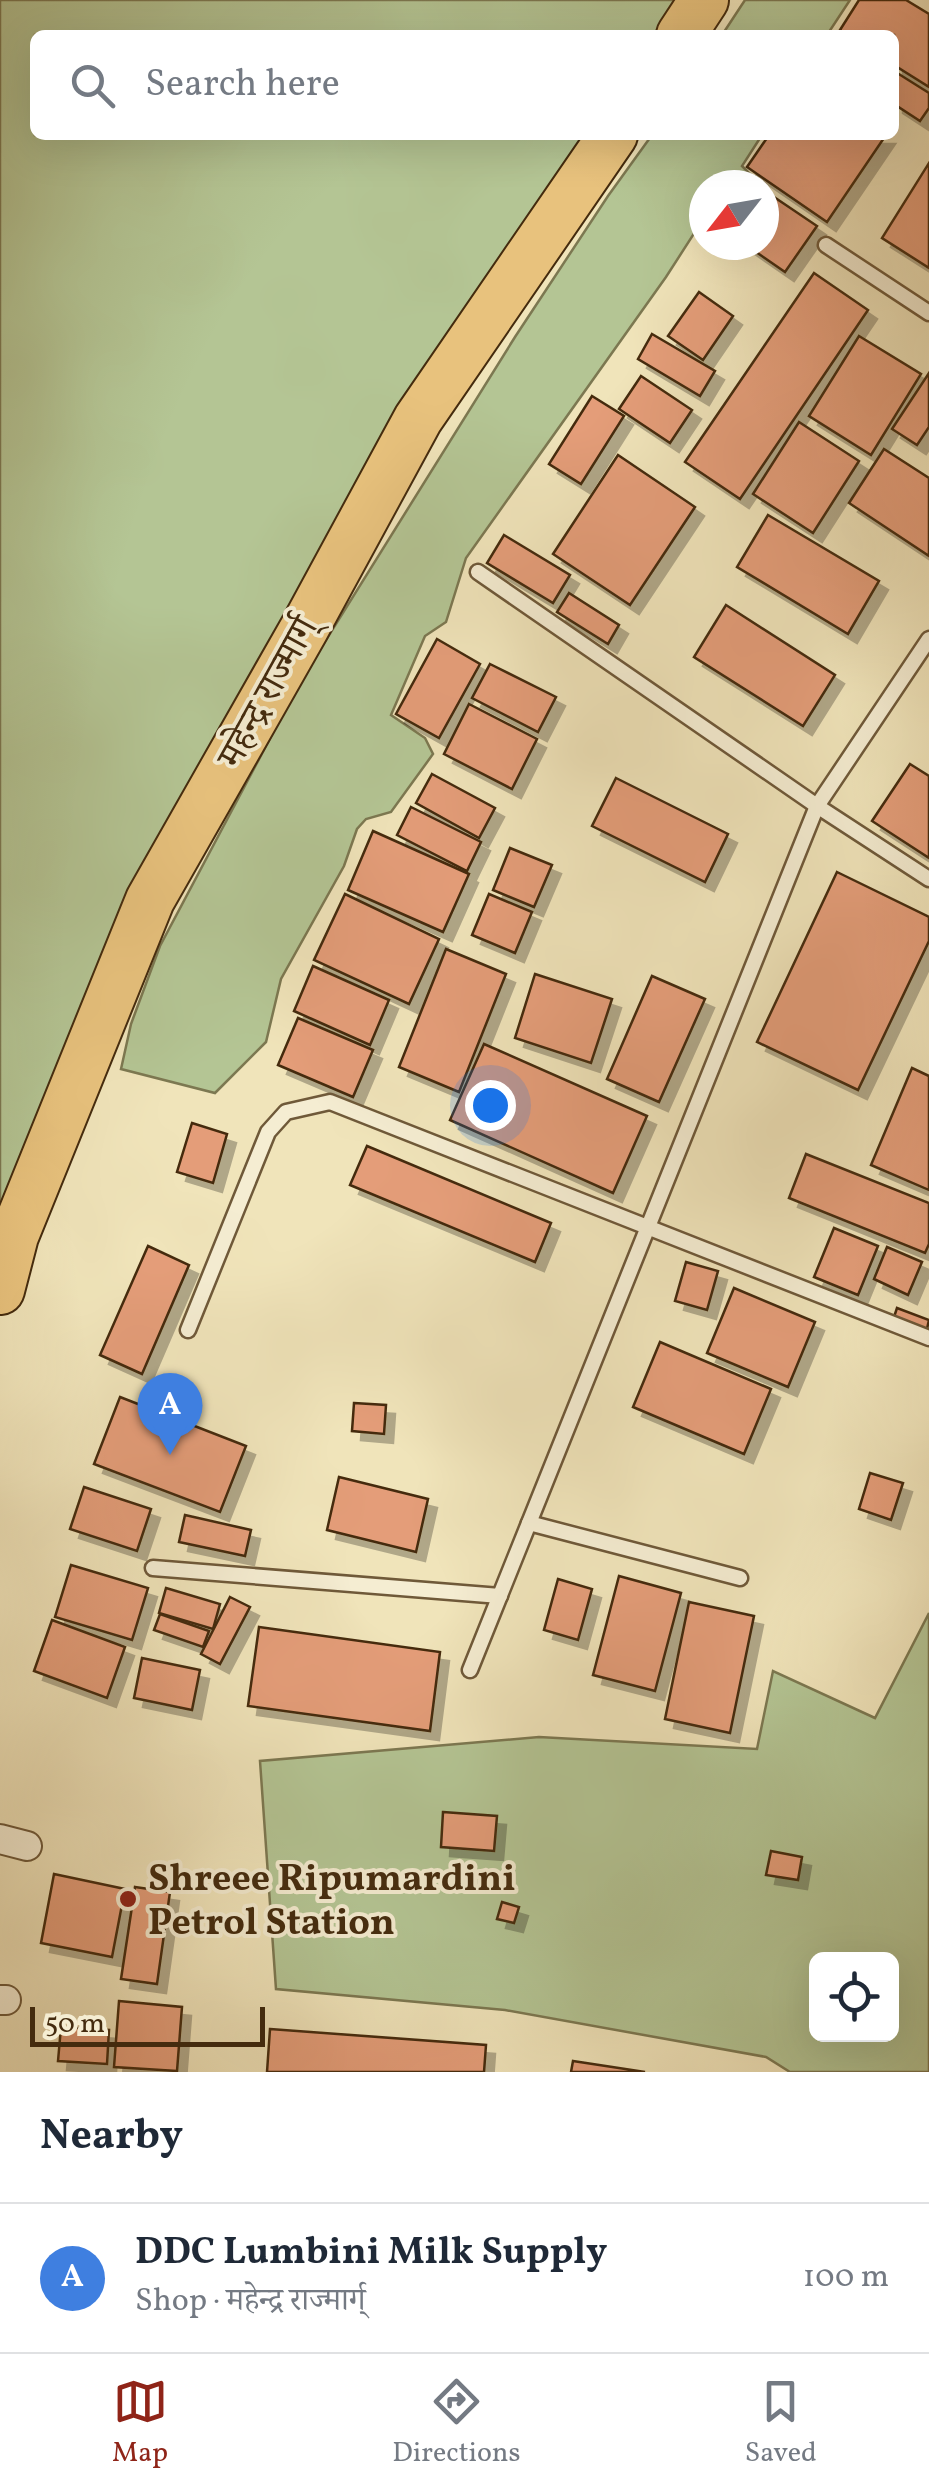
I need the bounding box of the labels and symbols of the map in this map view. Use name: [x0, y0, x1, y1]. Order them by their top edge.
north arrow: [689, 170, 779, 260]
street label: महेन्द्र राज्मार्ग्: [206, 604, 336, 781]
your location: [465, 1080, 516, 1131]
pin: A: [138, 1372, 202, 1455]
place label: Shreee Ripumardini Petrol Station: [148, 1854, 516, 1951]
marker: Shreee Ripumardini Petrol Station: [117, 1888, 139, 1910]
scale bar: [30, 2002, 265, 2046]

